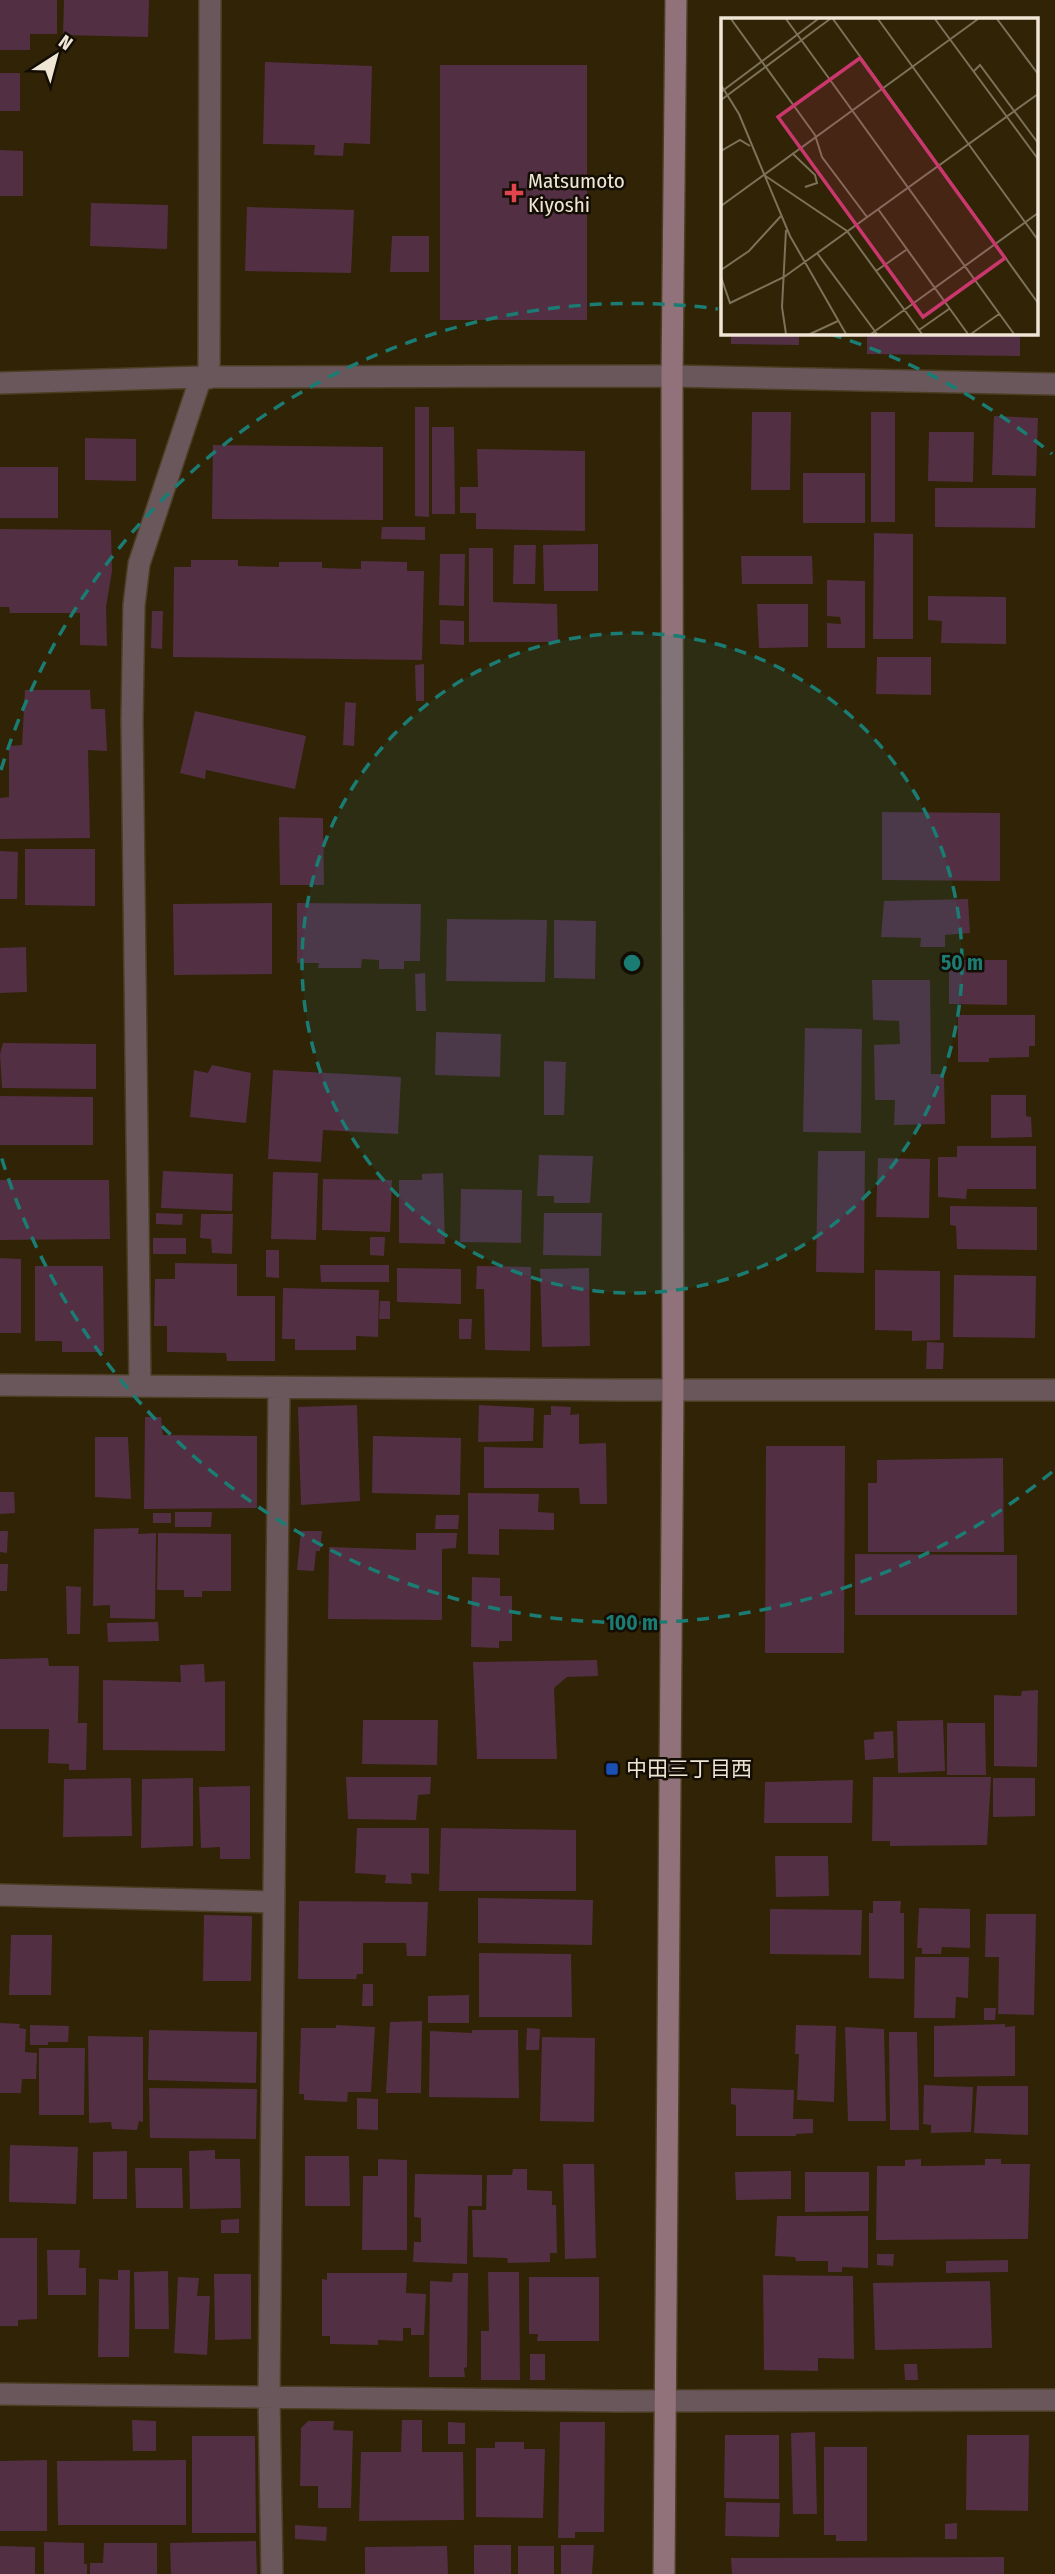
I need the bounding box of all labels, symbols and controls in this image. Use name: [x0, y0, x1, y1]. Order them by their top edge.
inset map: [721, 18, 1038, 334]
north arrow: [21, 21, 91, 91]
text: N: [54, 30, 77, 55]
place label: Matsumoto Kiyoshi: [528, 168, 625, 218]
marker: Matsumoto Kiyoshi: [506, 185, 522, 201]
text: 50 m: [941, 950, 983, 976]
centre of rings: [620, 951, 644, 975]
text: 100 m: [606, 1610, 658, 1636]
place label: 中田三丁目西: [626, 1756, 752, 1782]
marker: 中田三丁目西: [604, 1761, 620, 1777]

